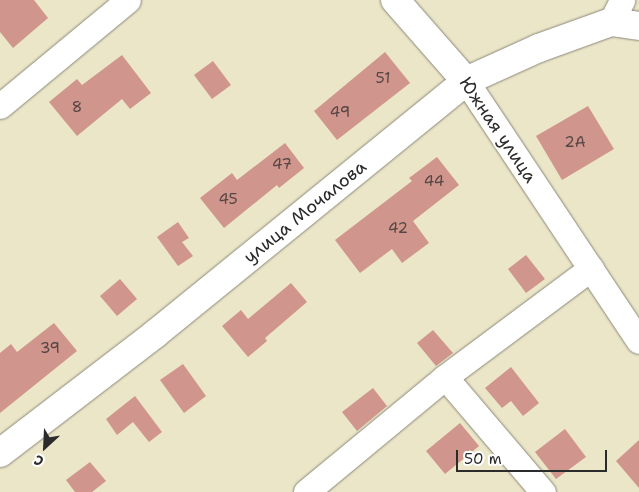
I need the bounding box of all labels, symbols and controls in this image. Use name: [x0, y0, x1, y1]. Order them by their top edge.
house number: 51: [376, 70, 390, 88]
street label: Южная улица: [455, 73, 541, 187]
house number: 8: [72, 99, 82, 117]
house number: 49: [330, 104, 350, 122]
house number: 2А: [564, 134, 586, 152]
street label: улица Мочалова: [239, 156, 371, 268]
house number: 47: [272, 156, 292, 174]
house number: 44: [424, 173, 444, 191]
house number: 45: [218, 191, 238, 209]
house number: 42: [388, 220, 408, 238]
house number: 39: [40, 340, 60, 358]
north arrow: [20, 422, 70, 472]
scale bar: [459, 440, 610, 472]
text: 50 m: [464, 449, 502, 469]
text: С: [31, 451, 46, 471]

